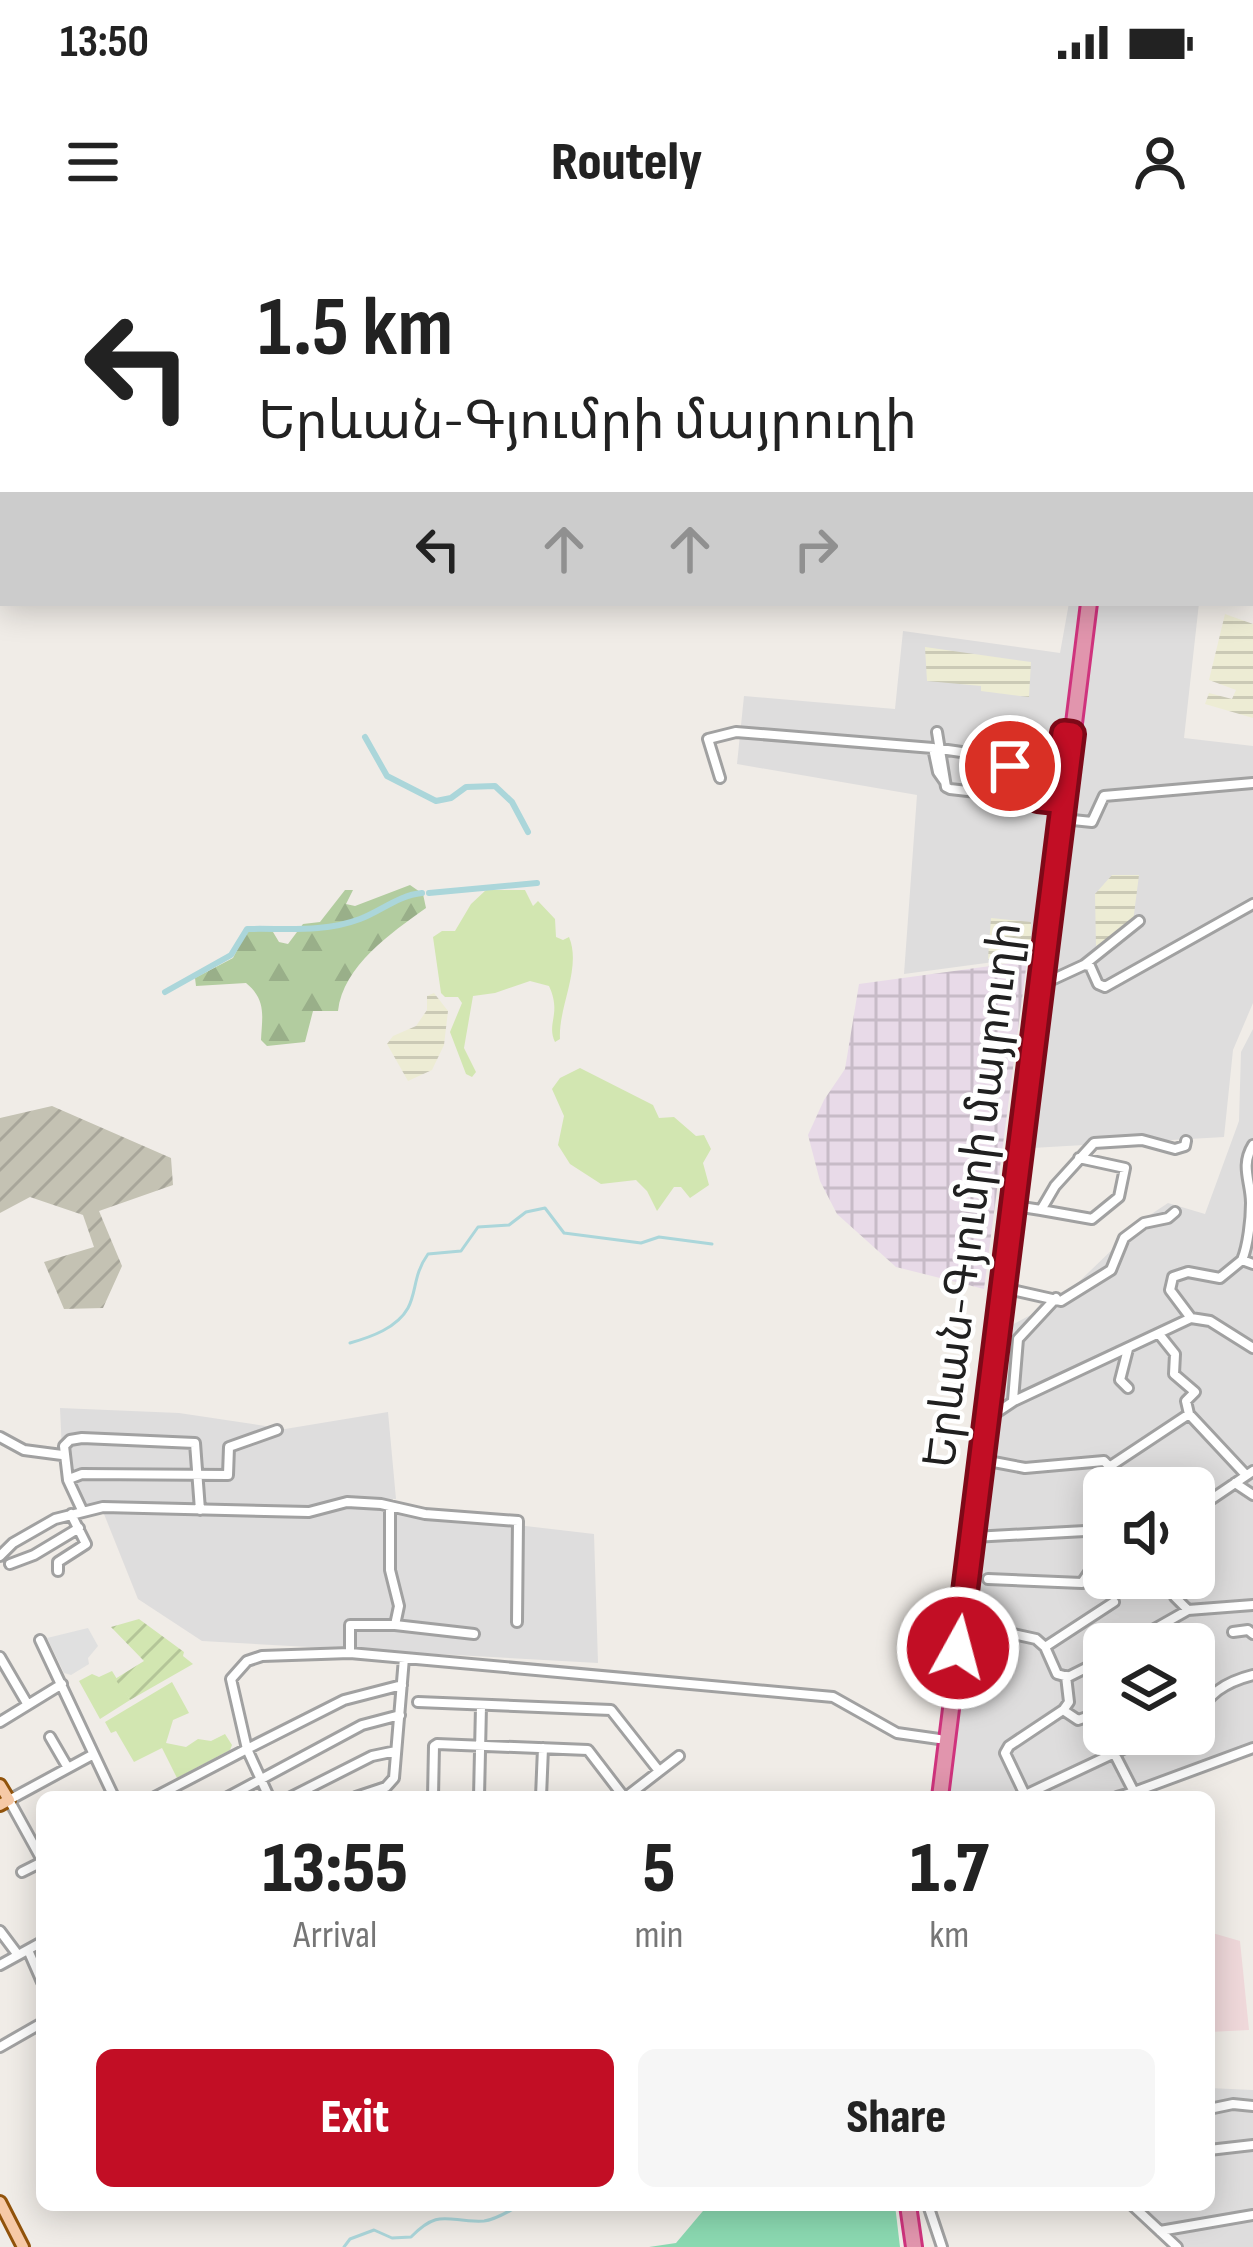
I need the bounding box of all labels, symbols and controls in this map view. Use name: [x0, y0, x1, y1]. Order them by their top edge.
text: 13:50: [60, 15, 149, 70]
icon: menu: [60, 129, 126, 195]
icon: person: [1127, 129, 1193, 195]
text: Routely: [551, 130, 702, 195]
text: 1.5 km: [258, 278, 453, 379]
icon: left: [60, 288, 216, 444]
text: Երևան-Գյումրի մայրուղի: [258, 389, 917, 454]
icon: left: [405, 516, 471, 582]
icon: ahead: [531, 516, 597, 582]
icon: ahead: [657, 516, 723, 582]
icon: right: [783, 516, 849, 582]
pin: [959, 715, 1061, 817]
icon: arrive: [977, 733, 1043, 799]
street label: Երևան-Գյումրի մայրուղի: [913, 919, 1034, 1471]
map controls: [1083, 1467, 1215, 1755]
button: sound: [1083, 1467, 1215, 1599]
position arrow: [895, 1585, 1021, 1711]
button: layers: [1083, 1623, 1215, 1755]
text: 13:55: [263, 1826, 408, 1913]
text: 5: [643, 1826, 675, 1913]
text: 1.7: [910, 1826, 988, 1913]
text: Arrival: [293, 1912, 377, 1959]
text: min: [635, 1912, 684, 1959]
text: km: [929, 1912, 969, 1959]
button: Exit: [96, 2049, 614, 2187]
button: Share: [638, 2049, 1155, 2187]

